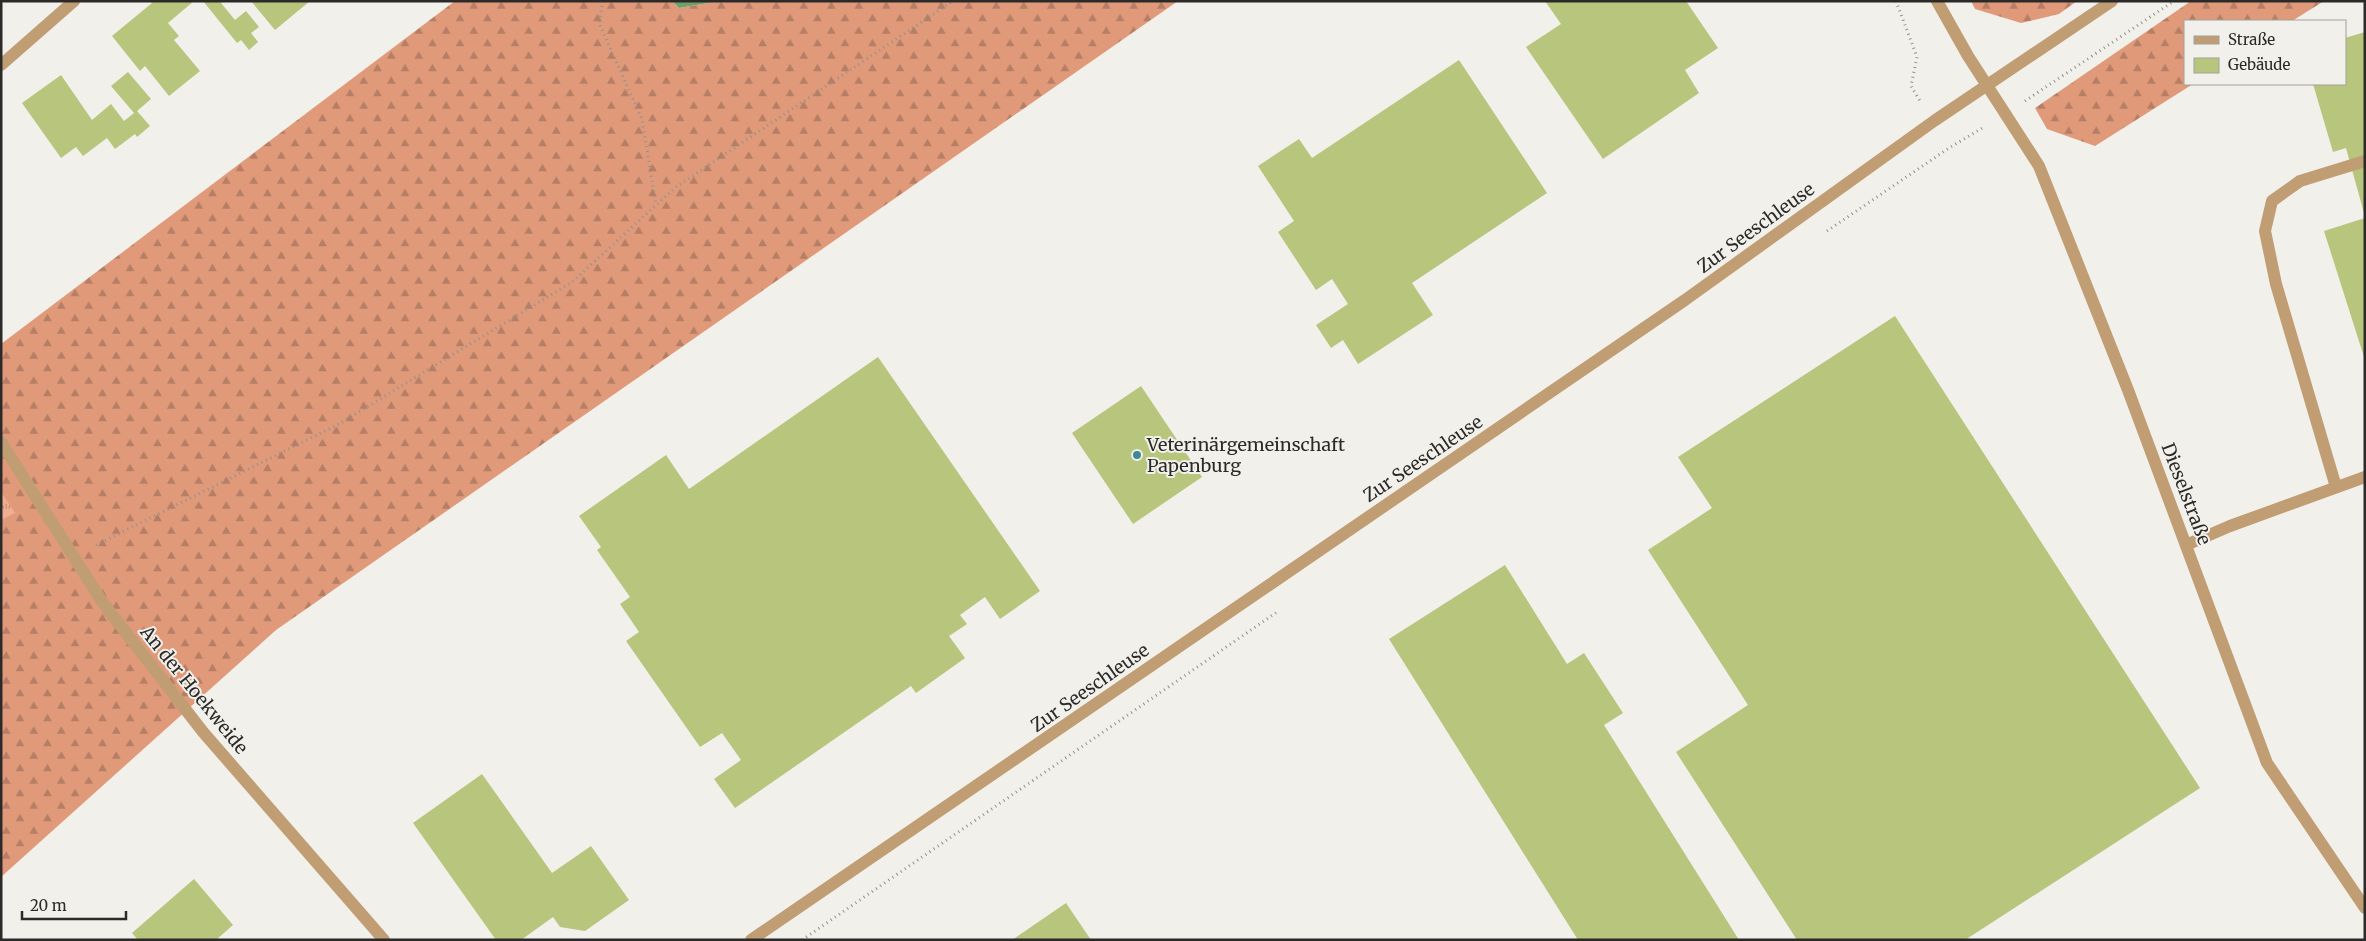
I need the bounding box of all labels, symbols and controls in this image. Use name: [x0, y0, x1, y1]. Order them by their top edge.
legend: [2184, 20, 2346, 85]
text: Straße: [2228, 30, 2275, 49]
text: Gebäude: [2228, 55, 2291, 74]
street label: Zur Seeschleuse: [1693, 177, 1819, 278]
street label: Zur Seeschleuse: [1359, 410, 1487, 507]
place label: Veterinärgemeinschaft Papenburg: [1146, 433, 1345, 477]
street label: Dieselstraße: [2156, 439, 2216, 548]
marker: Veterinärgemeinschaft Papenburg: [1131, 449, 1143, 461]
street label: An der Hoekweide: [135, 620, 253, 758]
street label: Zur Seeschleuse: [1026, 638, 1153, 737]
scale bar: [22, 888, 126, 920]
text: 20 m: [30, 896, 67, 915]

